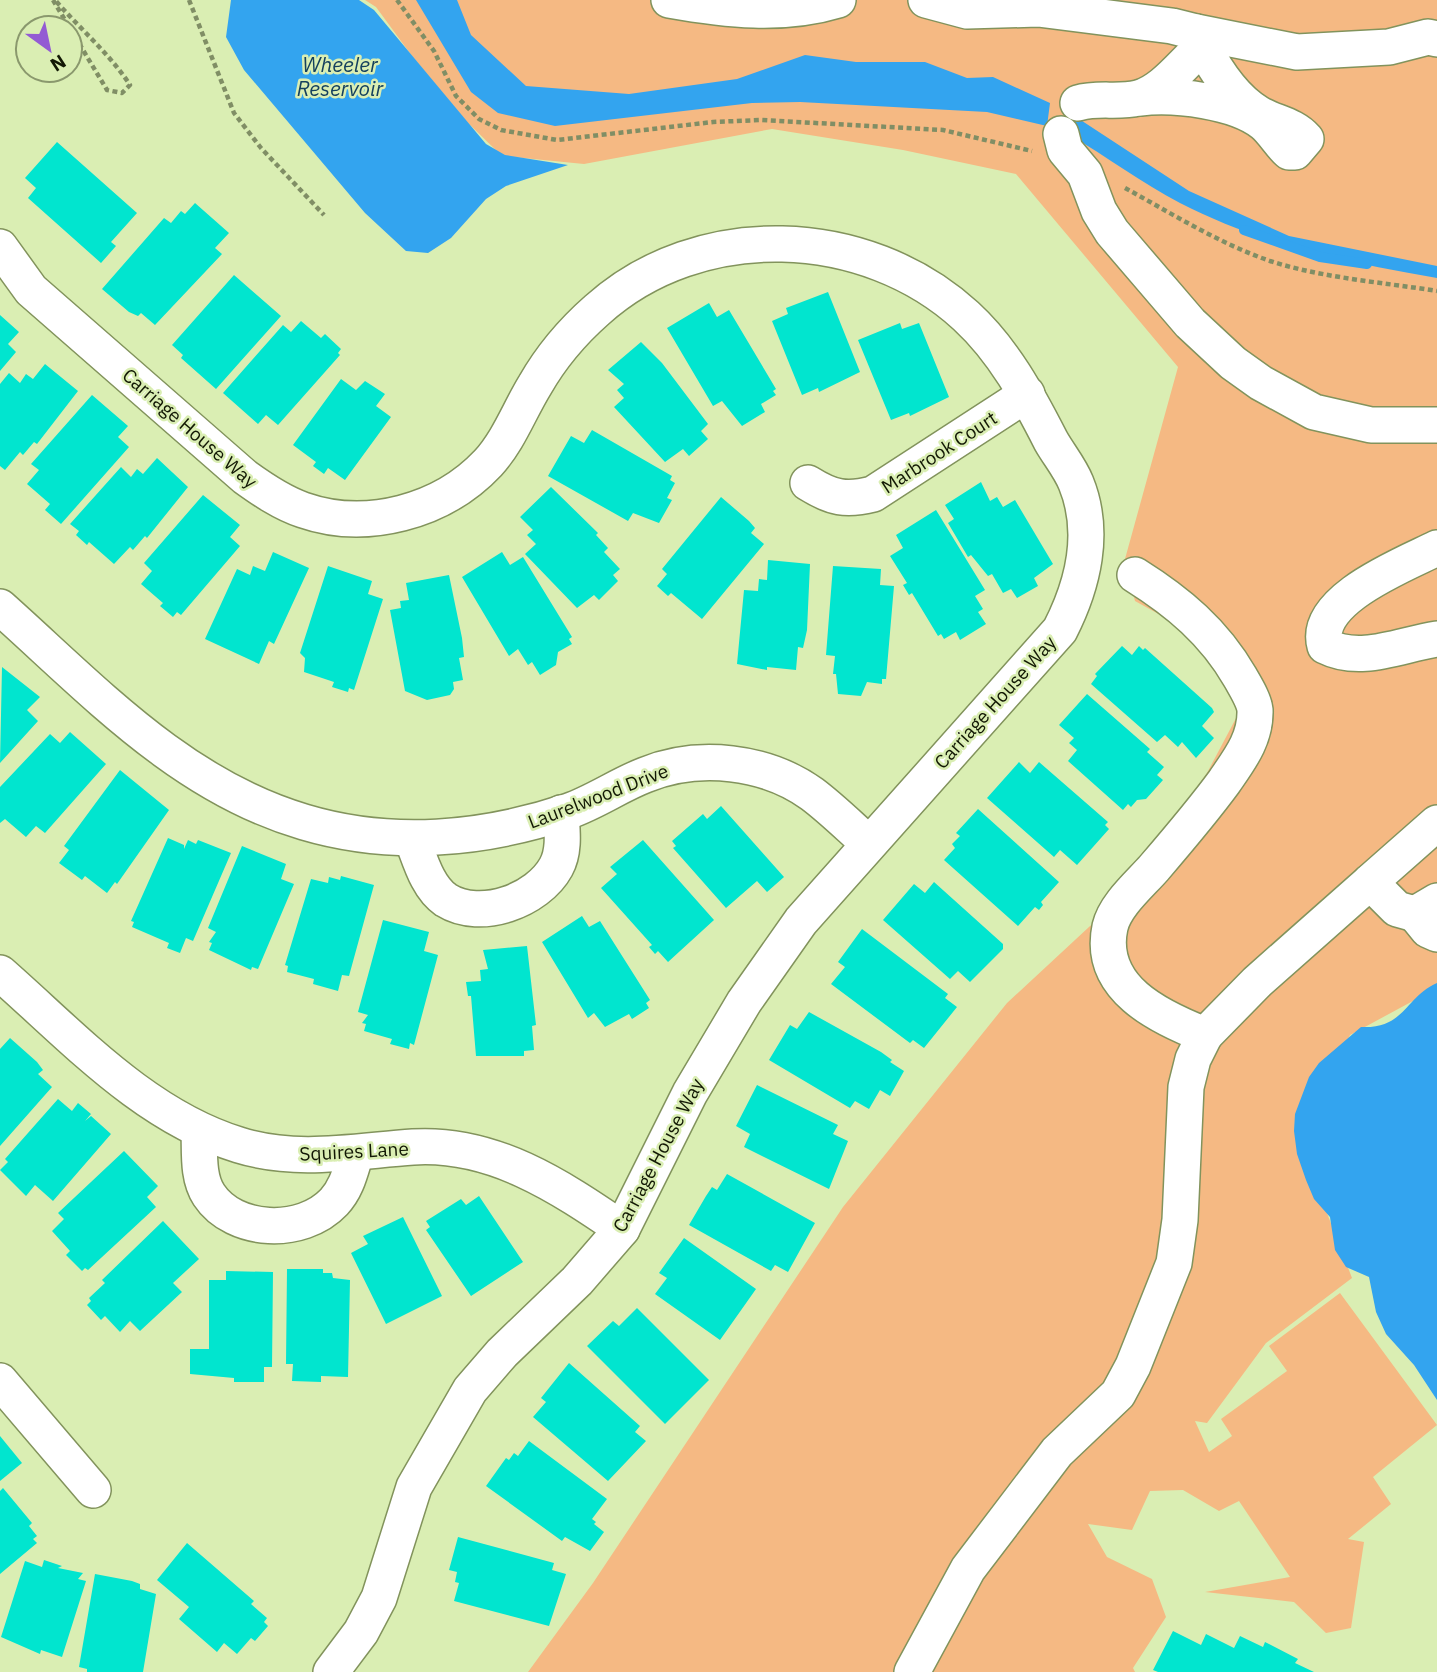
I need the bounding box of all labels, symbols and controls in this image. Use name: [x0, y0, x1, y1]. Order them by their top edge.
north arrow: [14, 14, 84, 84]
text: N: [46, 49, 71, 77]
water label: Wheeler Reservoir: [297, 50, 385, 102]
street label: Carriage House Way: [118, 363, 263, 493]
street label: Marbrook Court: [877, 406, 1001, 498]
street label: Carriage House Way: [929, 630, 1061, 774]
street label: Laurelwood Drive: [525, 758, 671, 834]
street label: Carriage House Way: [607, 1073, 709, 1236]
street label: Squires Lane: [299, 1136, 409, 1166]

